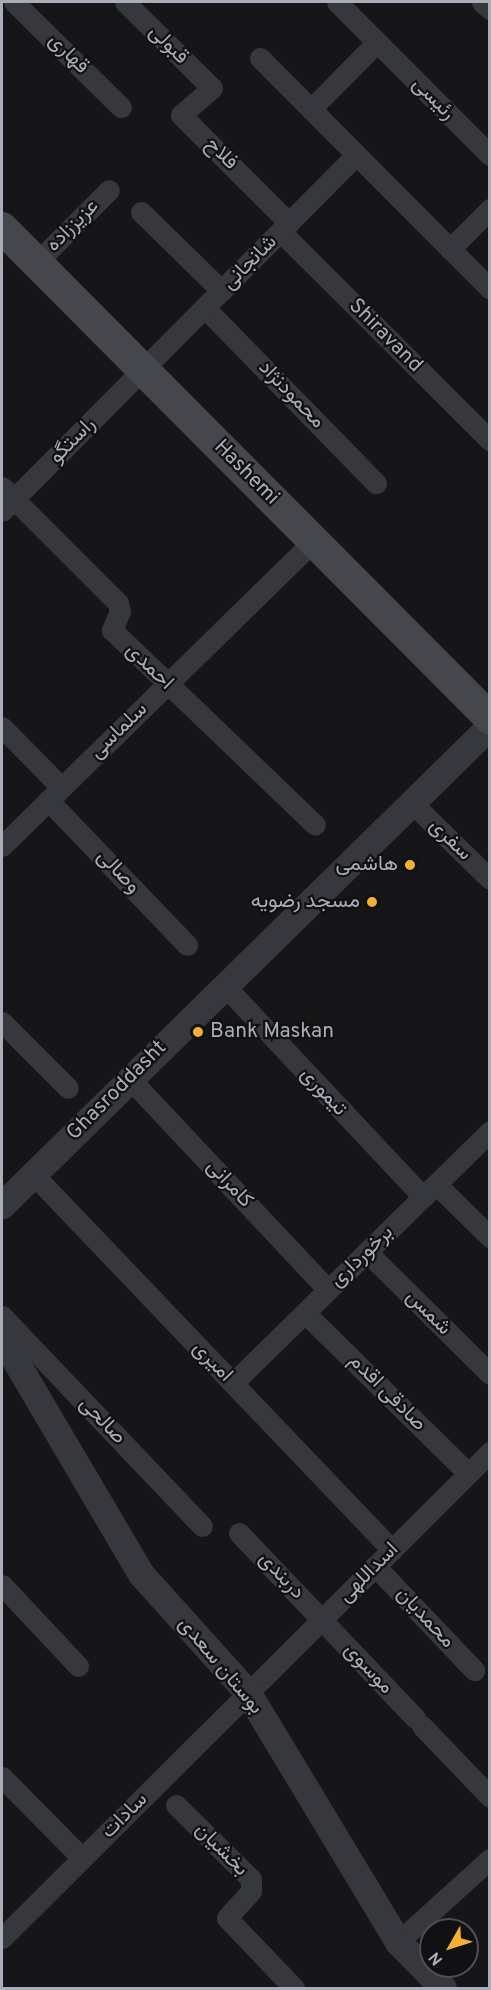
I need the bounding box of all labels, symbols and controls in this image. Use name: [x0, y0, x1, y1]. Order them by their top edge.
street label: قبولی: [143, 20, 193, 70]
street label: قهاری: [42, 28, 94, 80]
street label: رئیسی: [406, 72, 460, 126]
street label: فلاح: [199, 132, 243, 176]
street label: عزیززاده: [41, 194, 105, 258]
street label: شانجانی: [217, 230, 283, 296]
street label: Shiravand: [343, 294, 427, 378]
street label: محمودنژاد: [252, 356, 330, 434]
street label: راستگو: [45, 413, 101, 469]
street label: Hashemi: [208, 435, 284, 511]
street label: احمدی: [120, 638, 178, 696]
street label: سلماسی: [85, 697, 153, 765]
street label: سفری: [423, 814, 477, 866]
street label: وصالی: [91, 845, 145, 899]
place label: هاشمی: [335, 852, 398, 878]
marker: هاشمی: [403, 858, 417, 872]
place label: مسجد رضویه: [251, 889, 360, 915]
marker: مسجد رضویه: [365, 895, 379, 909]
place label: Bank Maskan: [210, 1019, 334, 1045]
marker: Bank Maskan: [191, 1025, 205, 1039]
street label: Ghasroddasht: [62, 1036, 172, 1146]
street label: تیموری: [294, 1062, 352, 1122]
street label: کامرانی: [200, 1154, 258, 1214]
street label: برخورداری: [325, 1221, 399, 1293]
street label: شمس: [400, 1285, 456, 1341]
street label: امیری: [186, 1336, 238, 1388]
street label: صادقی اقدم: [343, 1349, 431, 1437]
street label: صالحی: [73, 1392, 131, 1450]
street label: اسداللهی: [334, 1538, 404, 1608]
street label: دربندی: [253, 1547, 309, 1605]
street label: محمدیان: [390, 1582, 460, 1654]
street label: بوستان سعدی: [172, 1612, 268, 1720]
street label: موسوی: [338, 1638, 398, 1700]
street label: سادات: [97, 1788, 153, 1844]
street label: بخشیان: [189, 1818, 253, 1882]
north arrow: [419, 1918, 479, 1978]
text: N: [425, 1947, 448, 1969]

